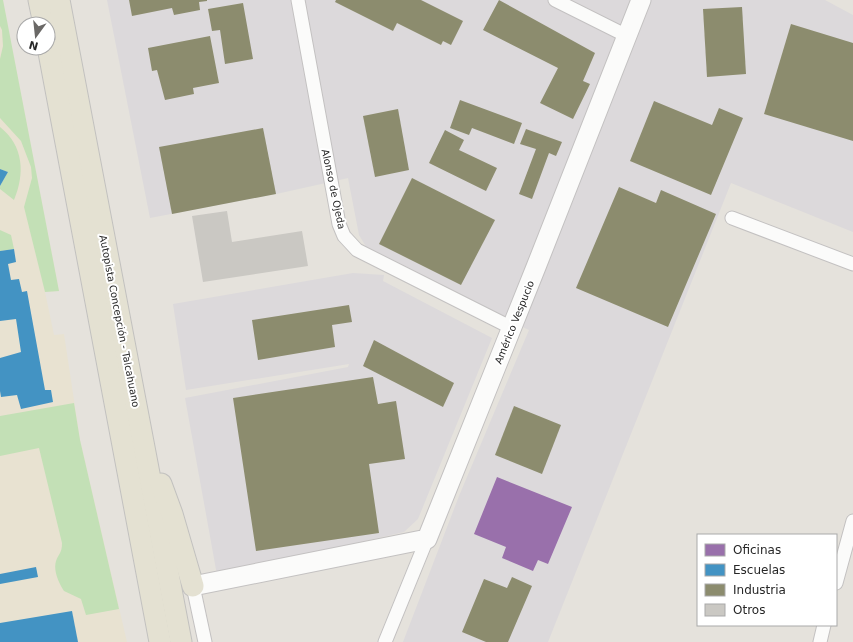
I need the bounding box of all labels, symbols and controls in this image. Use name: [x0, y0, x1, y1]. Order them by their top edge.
north arrow: [16, 16, 56, 56]
text: N: [27, 38, 40, 53]
street label: Alonso de Ojeda: [320, 148, 347, 230]
street label: Autopista Concepción - Talcahuano: [97, 234, 142, 408]
street label: Américo Vespucio: [493, 279, 536, 365]
legend: [697, 534, 837, 626]
text: Oficinas: [733, 543, 781, 557]
text: Escuelas: [733, 563, 785, 577]
text: Industria: [733, 583, 786, 597]
text: Otros: [733, 603, 765, 617]

